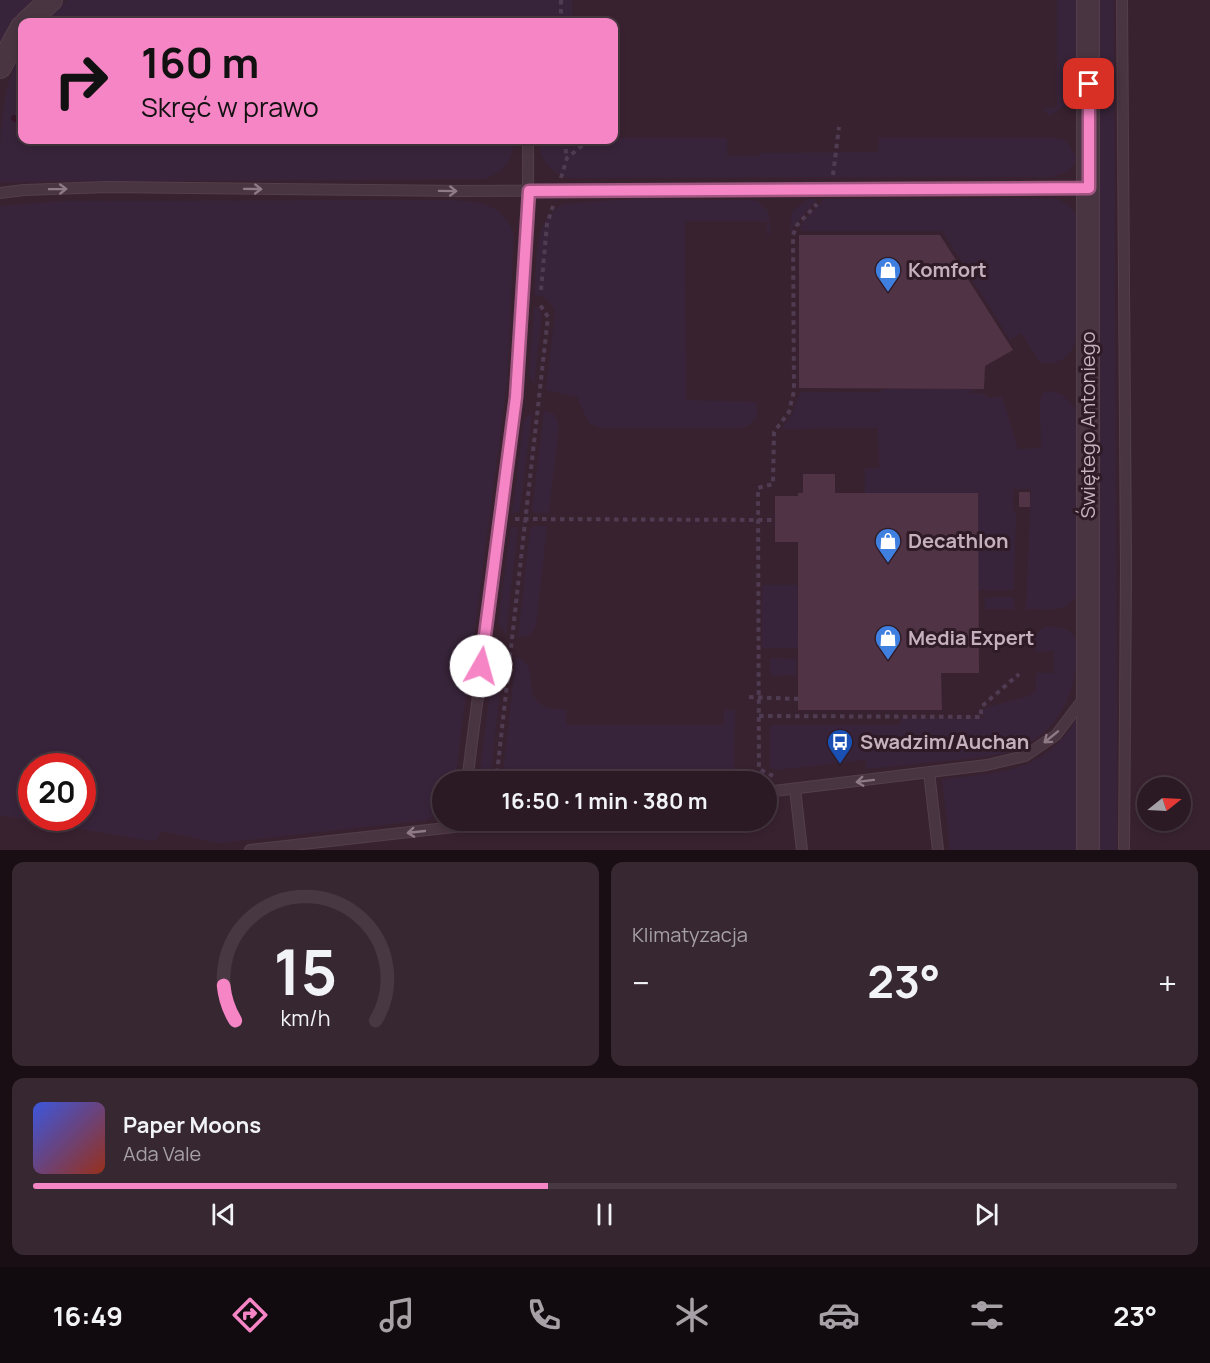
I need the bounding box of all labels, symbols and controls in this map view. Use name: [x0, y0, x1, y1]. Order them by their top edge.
text: 160 m: [141, 33, 259, 91]
icon: right: [42, 42, 120, 120]
pin: [1063, 58, 1114, 109]
icon: arrive: [1072, 67, 1105, 100]
text: Skręć w prawo: [141, 88, 319, 125]
one-way arrow: [48, 183, 68, 194]
one-way arrow: [243, 183, 263, 195]
one-way arrow: [438, 185, 458, 197]
shop icon: Komfort: [873, 255, 903, 293]
place label: Komfort: [908, 256, 987, 283]
street label: Świętego Antoniego: [1074, 331, 1101, 518]
shop icon: Decathlon: [873, 526, 903, 564]
place label: Decathlon: [908, 527, 1009, 554]
shop icon: Media Expert: [873, 623, 903, 661]
place label: Media Expert: [908, 624, 1034, 651]
position arrow: [449, 634, 513, 698]
bus stop icon: Swadzim/Auchan: [825, 727, 855, 765]
place label: Swadzim/Auchan: [860, 728, 1029, 755]
one-way arrow: [1043, 731, 1059, 744]
speed limit sign: 20: [18, 753, 96, 831]
one-way arrow: [855, 775, 875, 786]
north arrow: [1137, 777, 1191, 831]
map controls: [1137, 777, 1191, 831]
text: 16:50 · 1 min · 380 m: [501, 786, 708, 816]
one-way arrow: [407, 827, 426, 838]
text: Klimatyzacja: [632, 921, 748, 948]
text: 15: [274, 928, 337, 1014]
text: 23°: [867, 950, 941, 1012]
text: −: [632, 960, 650, 1005]
text: +: [1158, 960, 1177, 1005]
text: km/h: [281, 1003, 330, 1032]
text: Paper Moons: [123, 1110, 261, 1140]
text: Ada Vale: [123, 1140, 201, 1167]
icon: previous: [207, 1198, 240, 1231]
icon: pause: [588, 1198, 621, 1231]
icon: next: [970, 1198, 1003, 1231]
icon: directions: [229, 1294, 271, 1336]
icon: music: [376, 1294, 418, 1336]
icon: phone: [523, 1294, 565, 1336]
icon: climate: [671, 1294, 713, 1336]
icon: car: [818, 1294, 860, 1336]
icon: filters: [966, 1294, 1008, 1336]
text: 16:49: [53, 1297, 123, 1334]
text: 23°: [1113, 1297, 1157, 1334]

